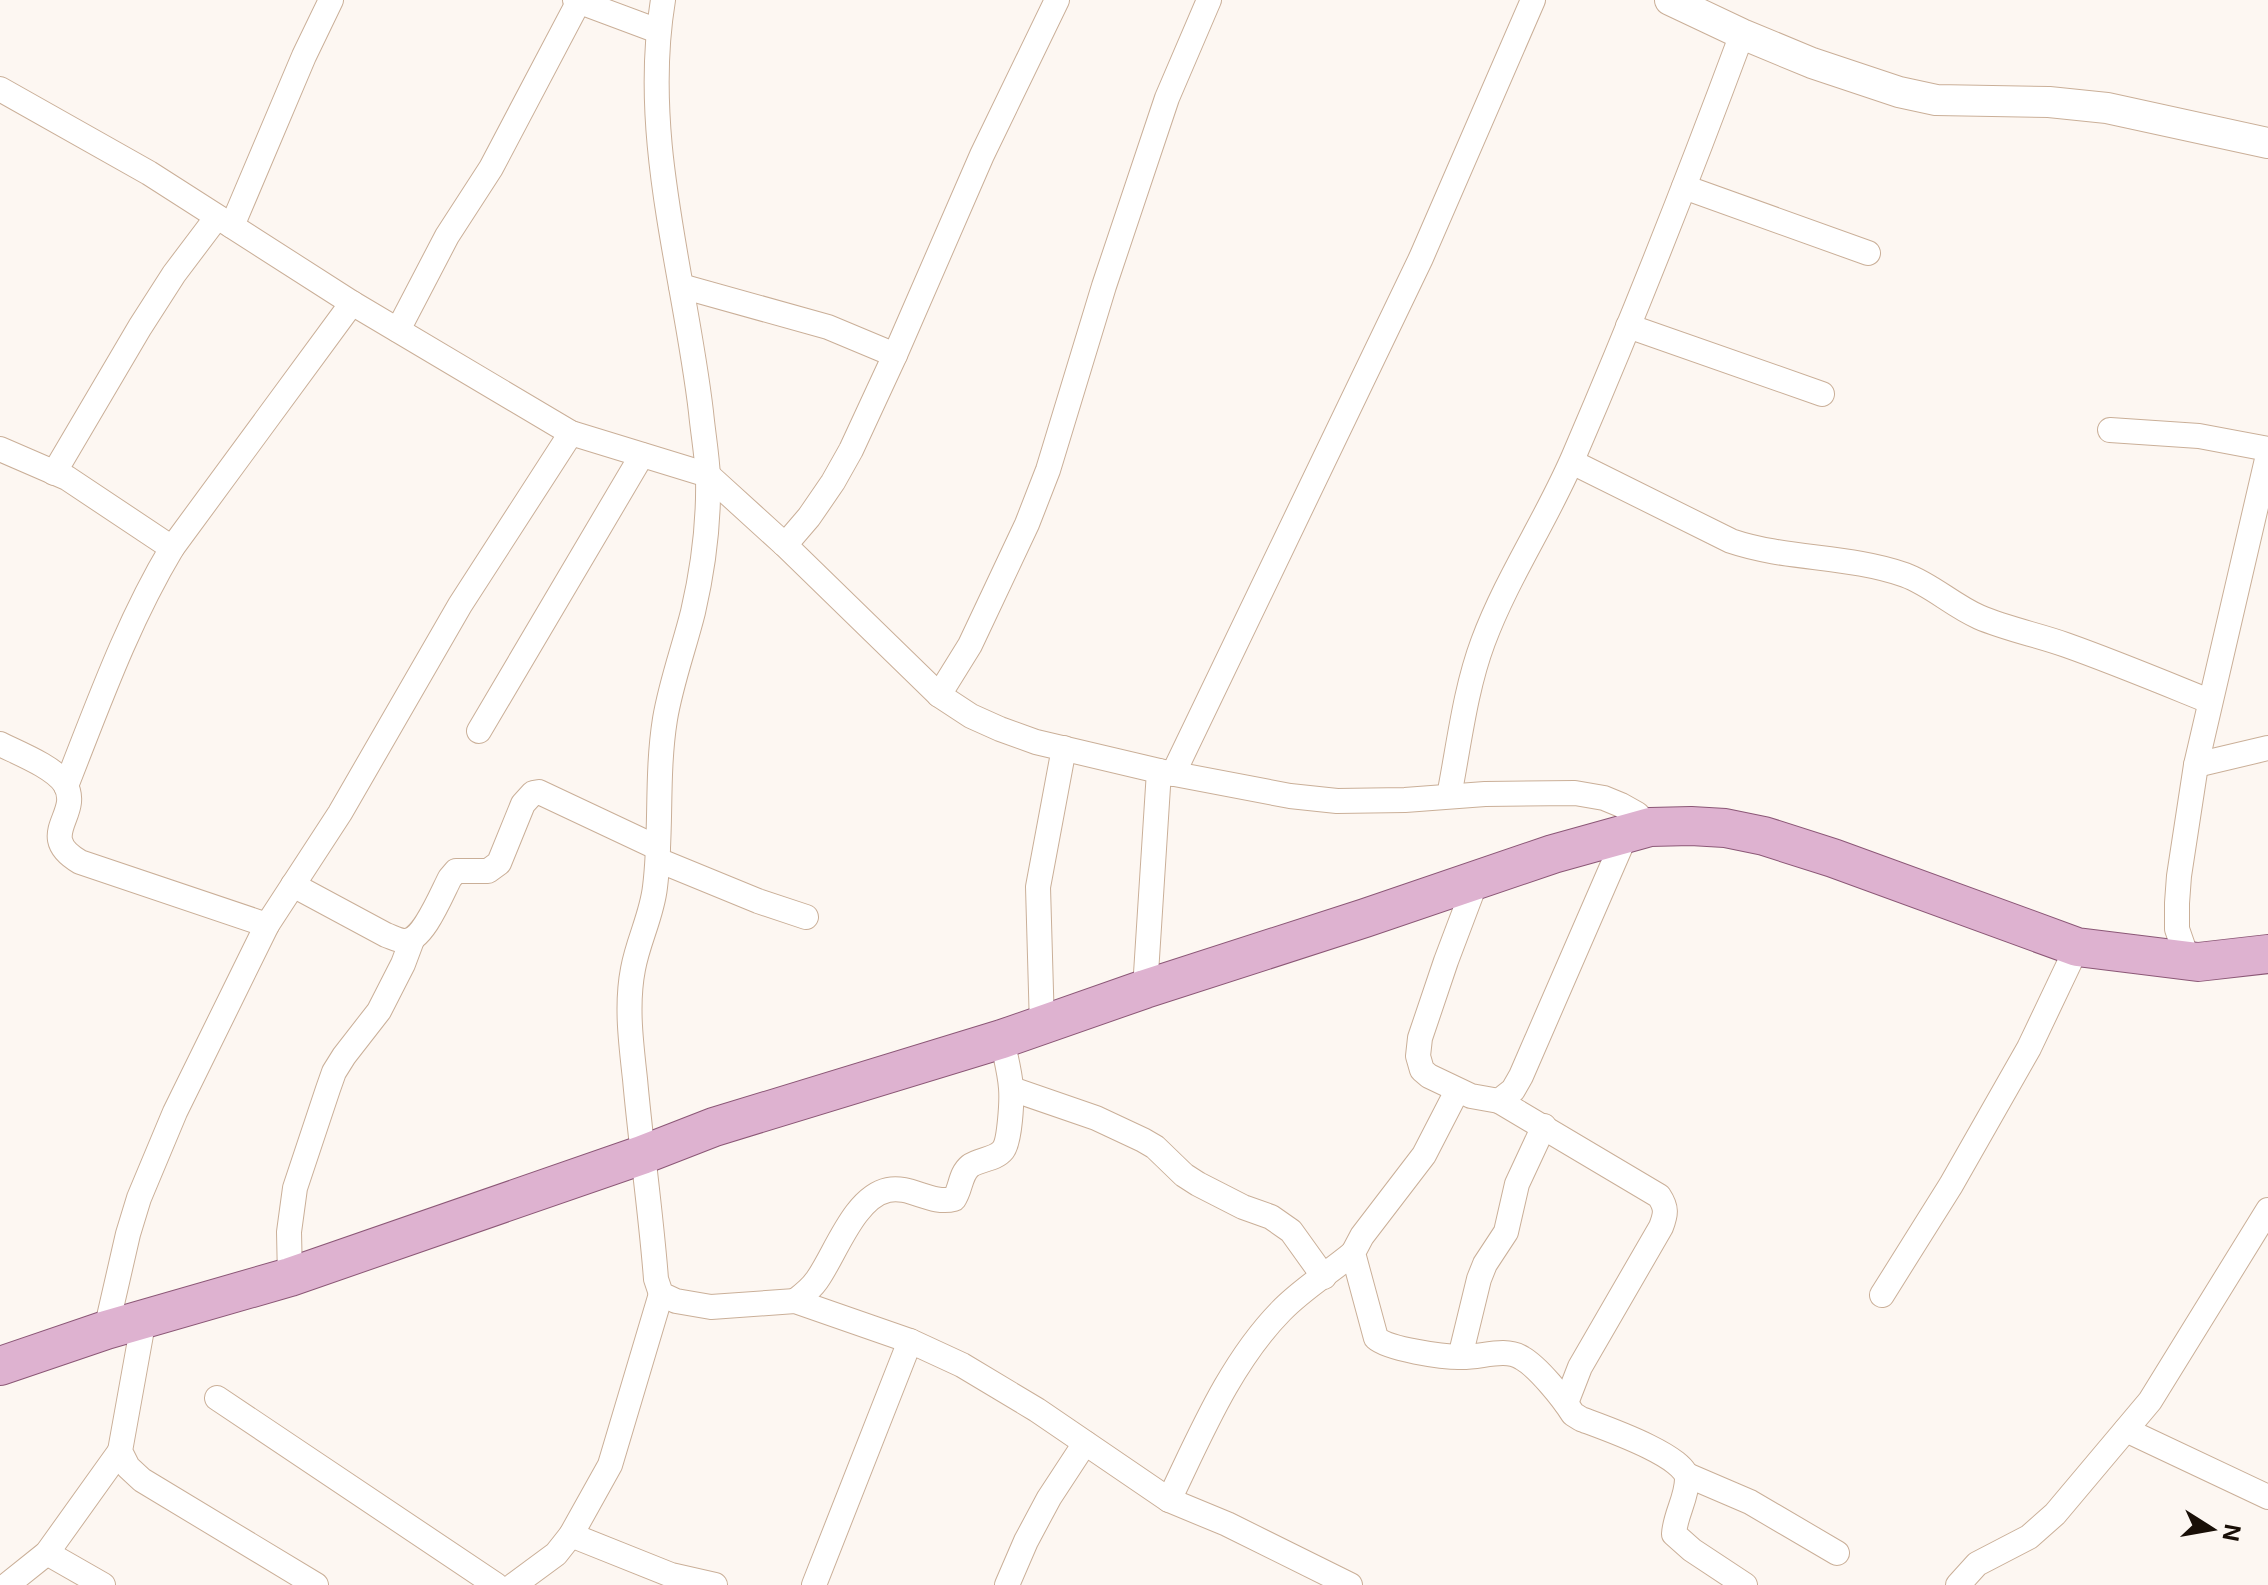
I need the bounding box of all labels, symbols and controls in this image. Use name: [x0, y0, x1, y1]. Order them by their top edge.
north arrow: [2172, 1489, 2252, 1569]
text: N: [2217, 1522, 2246, 1544]

